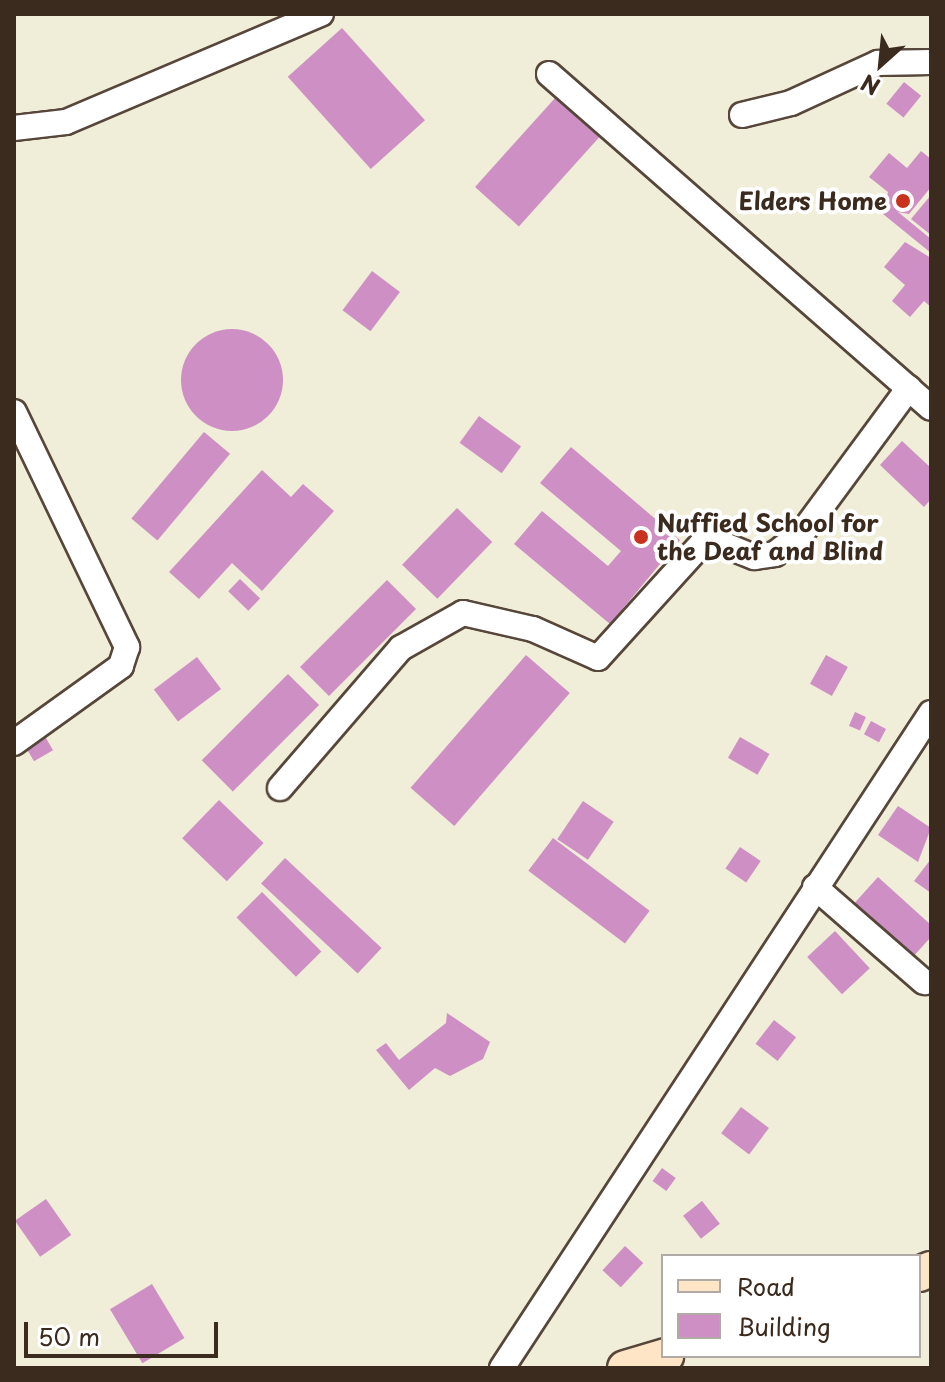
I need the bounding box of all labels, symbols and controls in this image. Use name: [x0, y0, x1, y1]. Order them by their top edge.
north arrow: [841, 24, 921, 104]
text: N: [855, 67, 885, 104]
place label: Elders Home: [737, 187, 887, 215]
marker: Elders Home: [894, 192, 912, 210]
place label: Nuffied School for the Deaf and Blind: [657, 509, 889, 565]
marker: Nuffied School for the Deaf and Blind: [632, 528, 650, 546]
legend: [661, 1254, 921, 1358]
text: Road: [737, 1268, 795, 1304]
scale bar: [28, 1306, 222, 1356]
text: Building: [737, 1308, 831, 1344]
text: 50 m: [38, 1318, 100, 1354]

